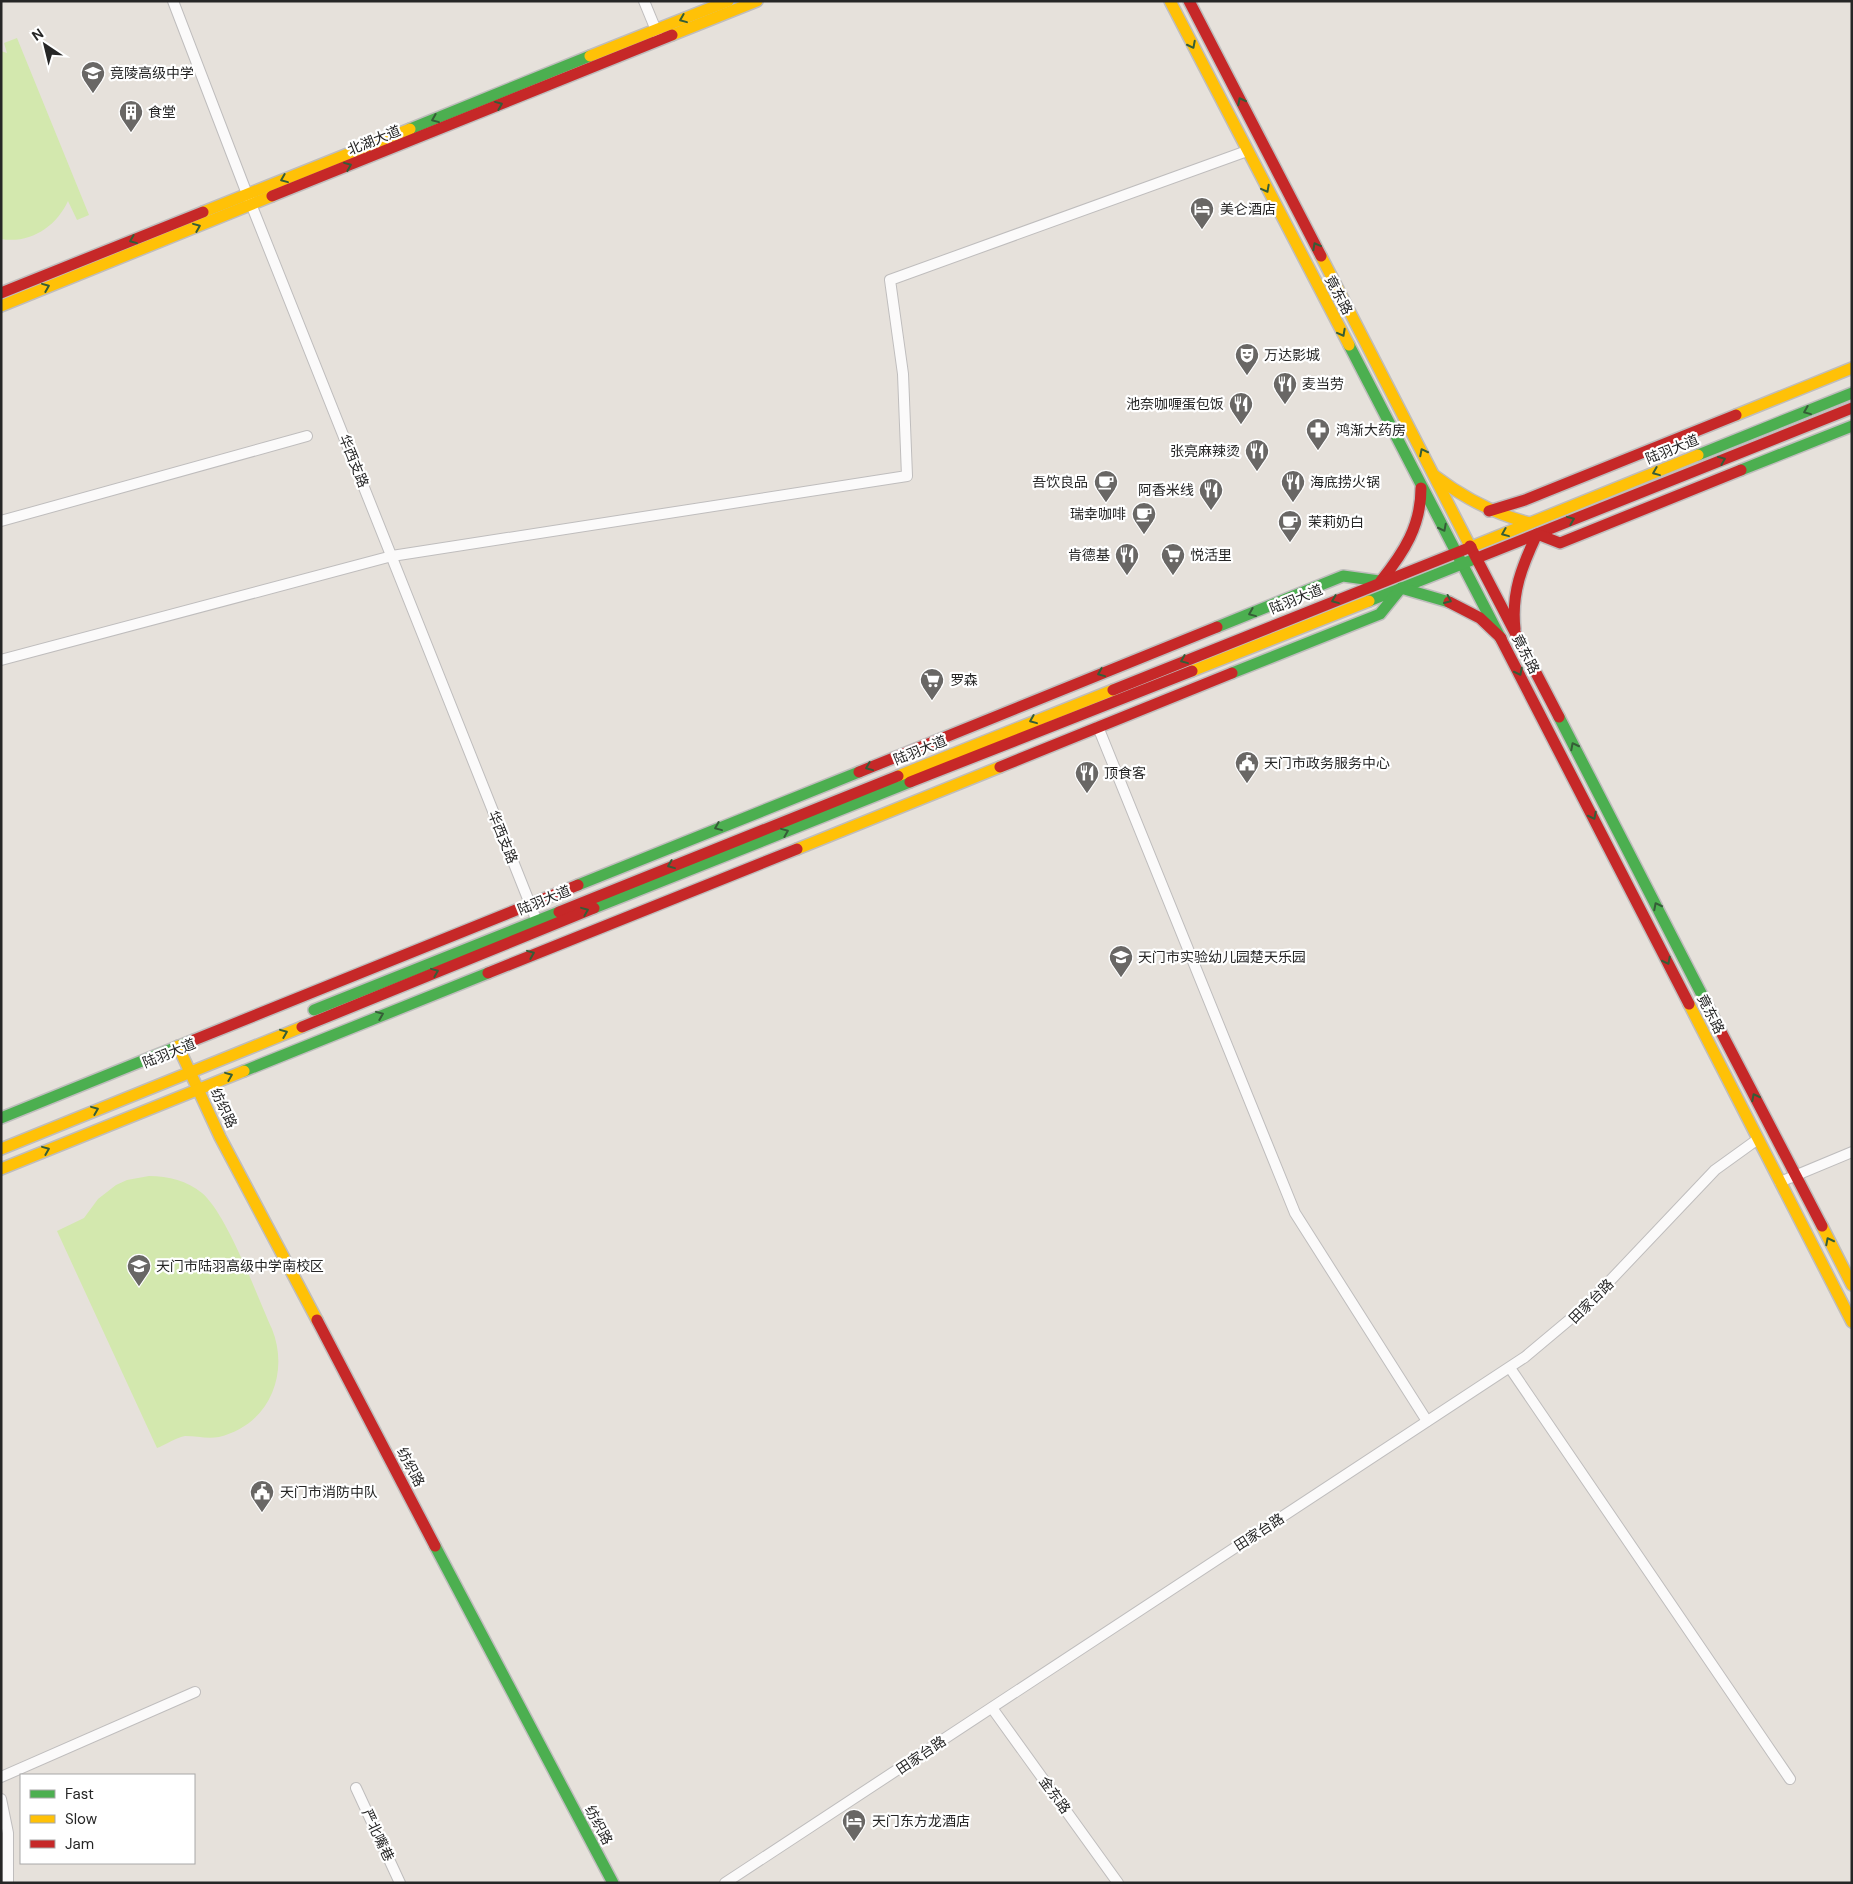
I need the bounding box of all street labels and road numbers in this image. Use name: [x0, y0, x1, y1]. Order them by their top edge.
street label: 北湖大道: [345, 121, 403, 159]
street label: 竟东路: [1321, 272, 1357, 318]
street label: 陆羽大道: [1643, 430, 1701, 468]
street label: 华西支路: [335, 432, 373, 490]
street label: 陆羽大道: [1267, 580, 1325, 618]
street label: 竟东路: [1508, 631, 1544, 677]
street label: 陆羽大道: [891, 731, 949, 769]
street label: 华西支路: [484, 808, 522, 866]
street label: 陆羽大道: [515, 881, 573, 919]
street label: 竟东路: [1693, 991, 1729, 1037]
street label: 陆羽大道: [140, 1034, 198, 1072]
street label: 纺织路: [207, 1085, 241, 1131]
street label: 田家台路: [1565, 1275, 1617, 1327]
street label: 纺织路: [393, 1444, 429, 1490]
street label: 田家台路: [1231, 1509, 1287, 1555]
street label: 田家台路: [893, 1732, 949, 1778]
street label: 金东路: [1035, 1773, 1075, 1817]
street label: 纺织路: [581, 1802, 617, 1848]
street label: 严北嘴巷: [358, 1806, 398, 1864]

